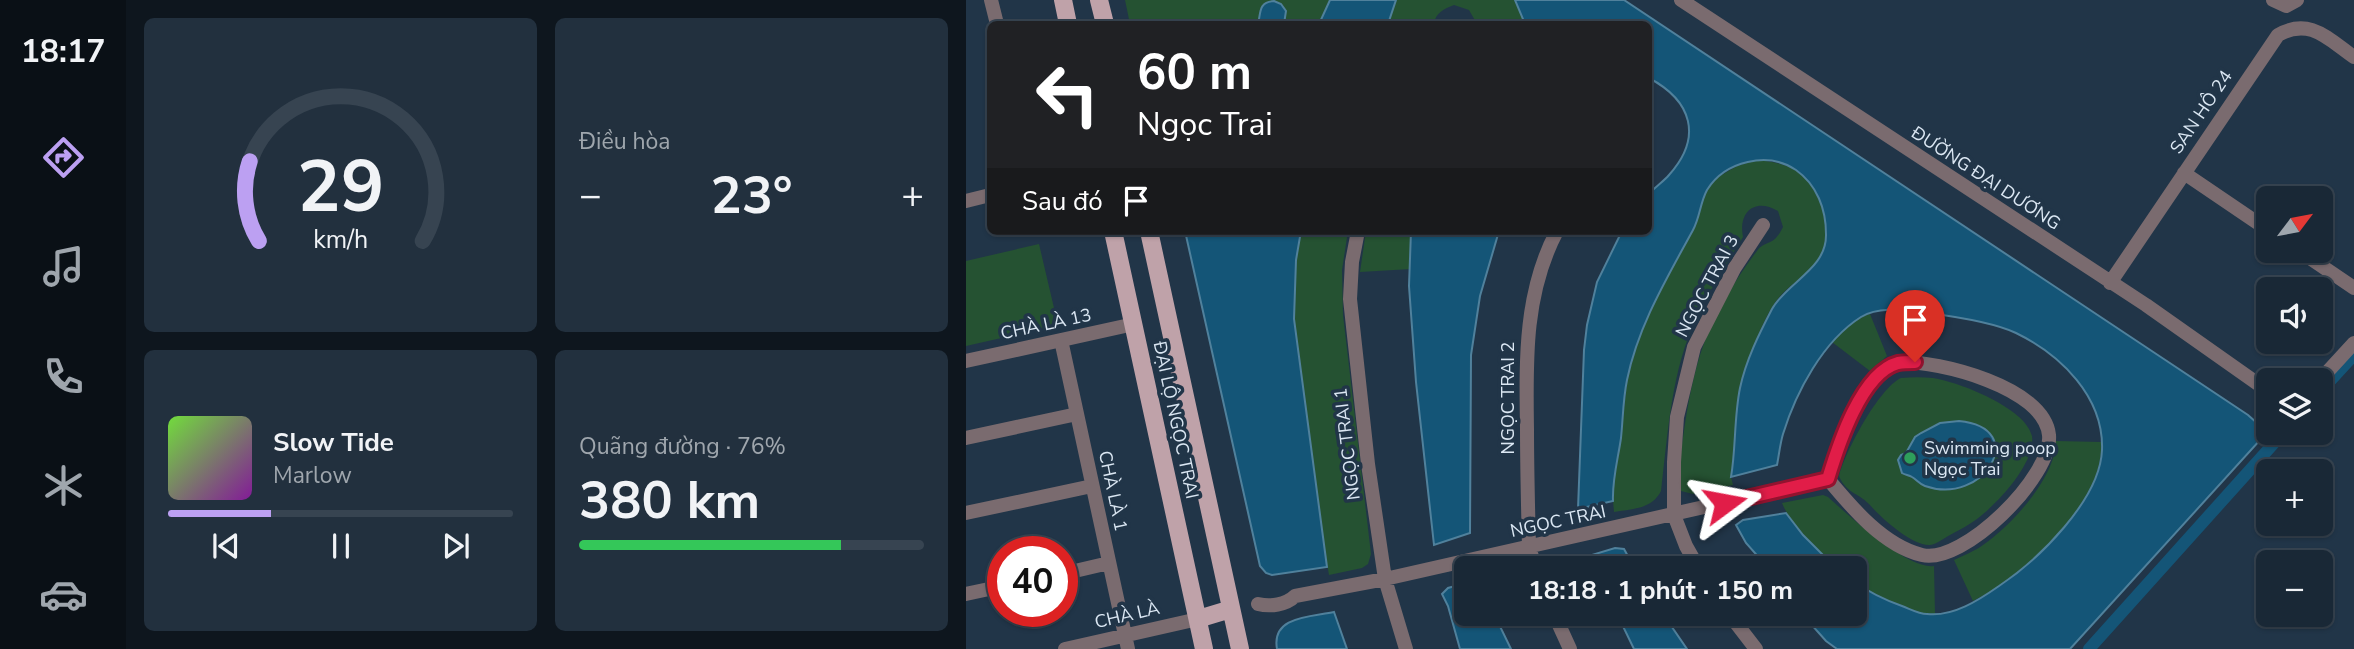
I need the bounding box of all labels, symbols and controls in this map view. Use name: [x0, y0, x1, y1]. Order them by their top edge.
text: 18:17: [21, 30, 105, 73]
text: 60 m: [1137, 39, 1252, 106]
icon: left: [1022, 49, 1113, 140]
street label: SAN HÔ 24: [2164, 65, 2238, 158]
text: Ngọc Trai: [1137, 103, 1273, 146]
street label: ĐƯỜNG ĐẠI DƯƠNG: [1906, 120, 2065, 235]
text: Điều hòa: [579, 126, 671, 157]
icon: directions: [39, 133, 88, 182]
text: 29: [297, 137, 384, 237]
text: 23°: [710, 160, 793, 231]
text: −: [579, 170, 602, 221]
text: +: [901, 170, 924, 221]
icon: arrive: [1117, 182, 1155, 220]
text: Sau đó: [1022, 184, 1103, 219]
north arrow: [2256, 186, 2333, 262]
map controls: [2256, 186, 2333, 627]
text: km/h: [313, 223, 368, 257]
street label: NGỌC TRAI 3: [1670, 231, 1744, 341]
icon: music: [39, 242, 88, 291]
button: sound: [2256, 277, 2333, 354]
pin: [1885, 290, 1945, 362]
icon: arrive: [1896, 301, 1934, 339]
street label: CHÀ LÀ 13: [998, 303, 1094, 345]
street label: ĐẠI LỘ NGỌC TRAI: [1147, 338, 1204, 501]
street label: NGỌC TRAI 2: [1496, 342, 1520, 454]
icon: phone: [39, 352, 88, 401]
button: layers: [2256, 368, 2333, 445]
street label: NGỌC TRAI 1: [1328, 387, 1366, 501]
text: Slow Tide: [273, 425, 394, 460]
text: Quãng đường · 76%: [579, 431, 786, 462]
place label: Swimming poop Ngọc Trai: [1924, 436, 2056, 481]
street label: CHÀ LÀ 1: [1093, 449, 1133, 533]
marker: Swimming poop Ngọc Trai: [1902, 450, 1918, 466]
button: +: [2256, 459, 2333, 536]
text: Marlow: [273, 460, 352, 491]
icon: climate: [39, 461, 88, 510]
text: 380 km: [579, 465, 760, 536]
position arrow: [1688, 466, 1762, 540]
street label: NGỌC TRAI: [1508, 499, 1608, 543]
icon: previous: [207, 527, 245, 565]
icon: pause: [322, 527, 360, 565]
icon: next: [437, 527, 475, 565]
speed limit sign: 40: [987, 536, 1078, 627]
button: −: [2256, 550, 2333, 627]
icon: car: [39, 570, 88, 619]
text: 18:18 · 1 phút · 150 m: [1528, 573, 1793, 608]
street label: CHÀ LÀ: [1092, 596, 1162, 634]

